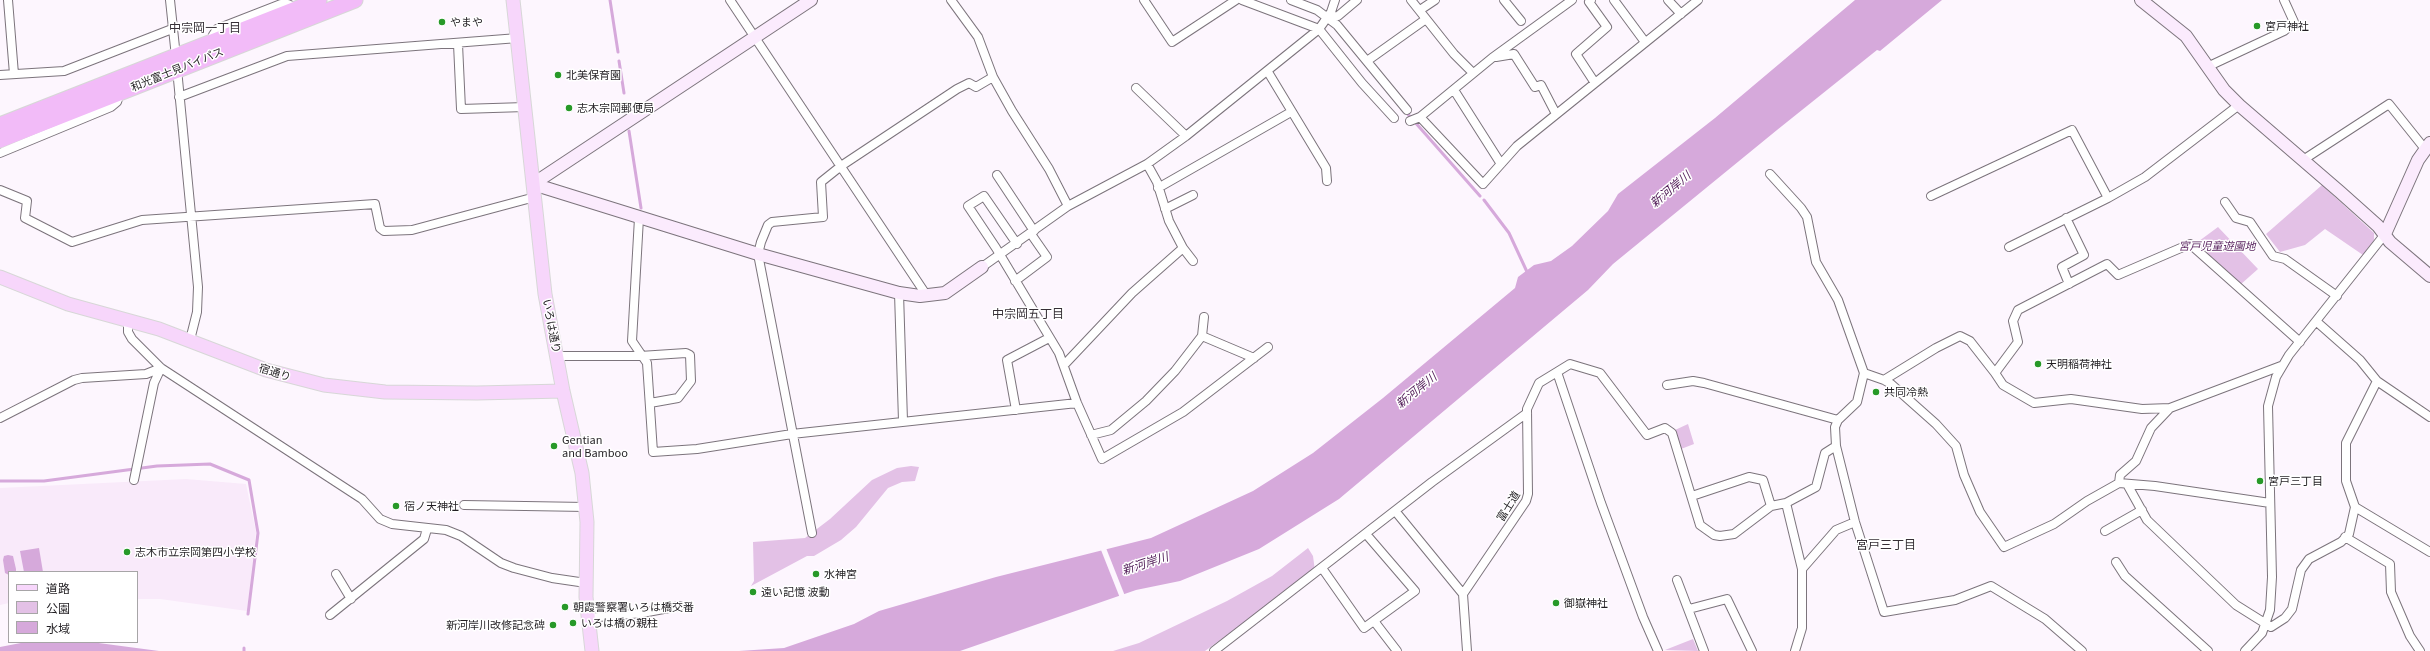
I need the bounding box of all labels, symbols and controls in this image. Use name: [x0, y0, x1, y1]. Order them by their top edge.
place label: やまや: [450, 15, 483, 29]
marker: やまや: [437, 17, 447, 27]
place label: 宮戸神社: [2265, 19, 2309, 33]
district label: 中宗岡一丁目: [169, 20, 241, 34]
marker: 宮戸神社: [2252, 21, 2262, 31]
street label: 和光富士見バイパス: [129, 44, 225, 94]
place label: 北美保育園: [566, 68, 621, 82]
marker: 北美保育園: [553, 70, 563, 80]
place label: 志木宗岡郵便局: [577, 101, 654, 115]
marker: 志木宗岡郵便局: [564, 103, 574, 113]
water label: 新河岸川: [1647, 168, 1693, 210]
park label: 宮戸児童遊園地: [2179, 239, 2255, 253]
street label: いろは通り: [540, 298, 564, 354]
district label: 中宗岡五丁目: [992, 306, 1064, 320]
place label: 天明稲荷神社: [2046, 357, 2112, 371]
marker: 天明稲荷神社: [2033, 359, 2043, 369]
street label: 宿通り: [257, 361, 293, 383]
water label: 新河岸川: [1393, 369, 1439, 411]
place label: 共同冷熱: [1884, 385, 1928, 399]
marker: 共同冷熱: [1871, 387, 1881, 397]
place label: Gentian and Bamboo: [562, 433, 628, 459]
marker: Gentian and Bamboo: [549, 441, 559, 451]
place label: 宮戸三丁目: [2268, 474, 2323, 488]
marker: 宮戸三丁目: [2255, 476, 2265, 486]
street label: 富士道: [1494, 489, 1522, 523]
place label: 宿ノ天神社: [404, 499, 459, 513]
marker: 宿ノ天神社: [391, 501, 401, 511]
district label: 宮戸三丁目: [1856, 537, 1916, 551]
place label: 志木市立宗岡第四小学校: [135, 545, 256, 559]
marker: 志木市立宗岡第四小学校: [122, 547, 132, 557]
water label: 新河岸川: [1120, 549, 1170, 577]
place label: 水神宮: [824, 567, 857, 581]
marker: 水神宮: [811, 569, 821, 579]
legend: [8, 571, 138, 643]
text: 道路: [46, 579, 70, 596]
place label: 遠い記憶 波動: [761, 585, 829, 599]
marker: 遠い記憶 波動: [748, 587, 758, 597]
place label: 御嶽神社: [1564, 596, 1608, 610]
marker: 御嶽神社: [1551, 598, 1561, 608]
text: 公園: [46, 599, 70, 616]
place label: 朝霞警察署いろは橋交番: [573, 600, 694, 614]
marker: 朝霞警察署いろは橋交番: [560, 602, 570, 612]
place label: いろは橋の親柱: [581, 616, 658, 630]
place label: 新河岸川改修記念碑: [446, 618, 545, 632]
marker: いろは橋の親柱: [568, 618, 578, 628]
text: 水域: [46, 619, 70, 636]
marker: 新河岸川改修記念碑: [548, 620, 558, 630]

